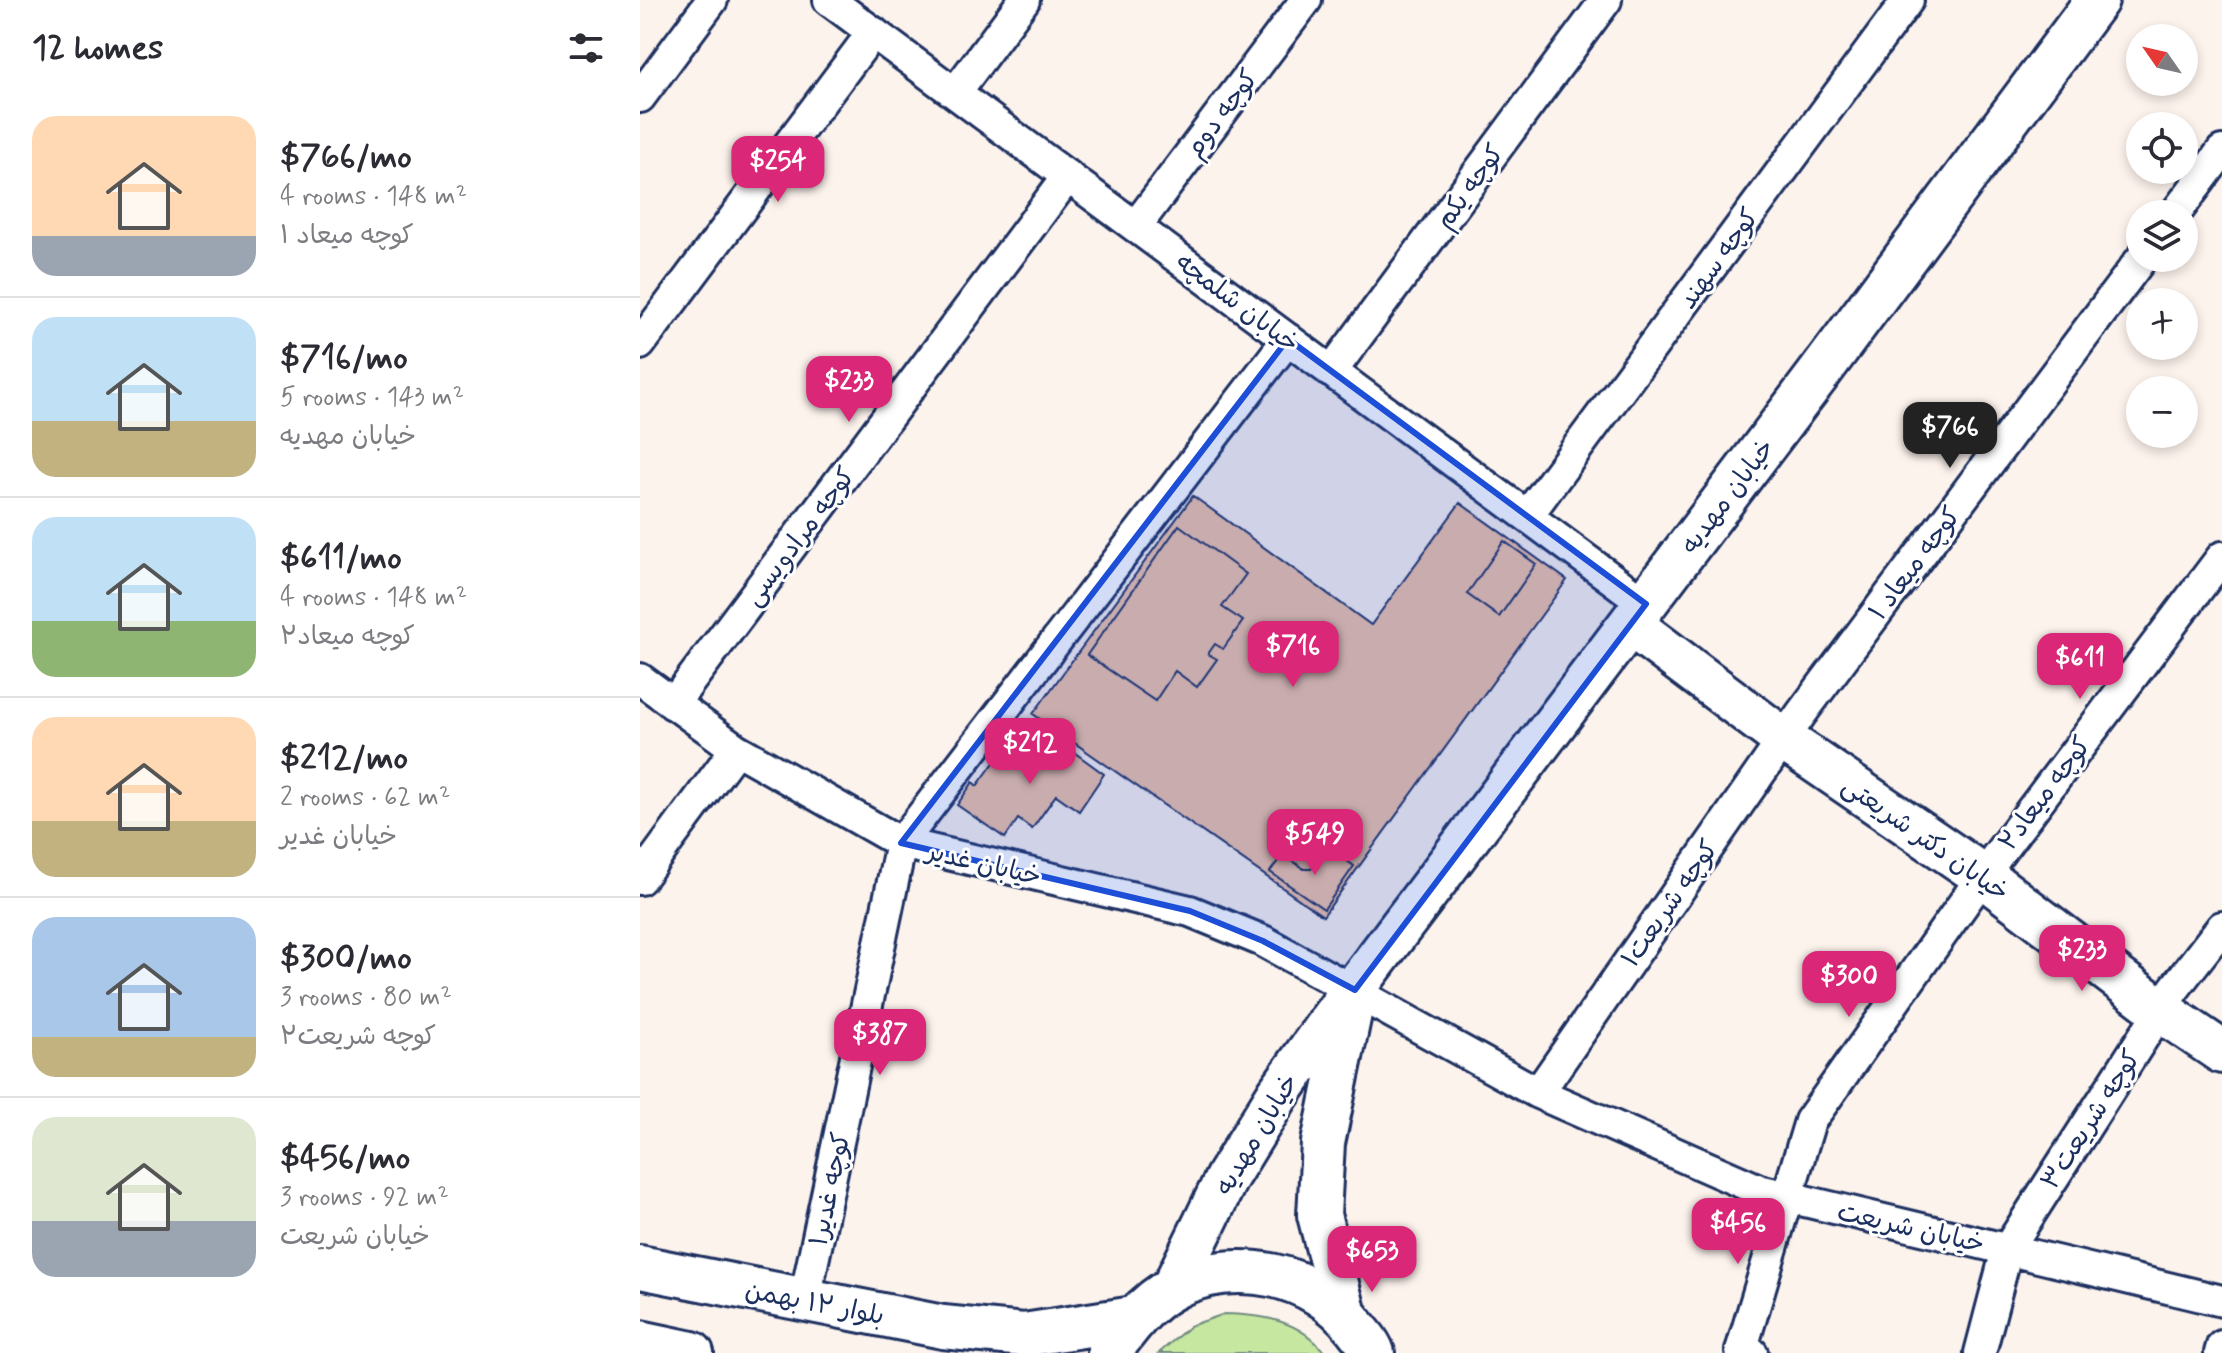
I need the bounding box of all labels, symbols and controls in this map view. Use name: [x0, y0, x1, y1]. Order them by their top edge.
north arrow: [2126, 24, 2198, 96]
map controls: [2126, 24, 2198, 448]
text: 12 homes: [32, 26, 163, 71]
icon: filters: [564, 26, 608, 70]
street label: کوچه دوم: [1178, 63, 1268, 166]
button: locate: [2126, 112, 2198, 184]
text: $766/mo: [280, 135, 412, 180]
pin: $254: [731, 136, 825, 204]
street label: کوچه یکم: [1428, 138, 1514, 237]
text: $254: [749, 145, 807, 179]
icon: home: [96, 148, 192, 244]
text: 4 rooms · 148 m²: [280, 180, 467, 214]
button: layers: [2126, 200, 2198, 272]
street label: کوچه سهند: [1672, 202, 1768, 316]
text: کوچه میعاد ۱: [280, 219, 414, 253]
street label: خیابان شلمچه: [1168, 246, 1305, 361]
button: +: [2126, 288, 2198, 360]
text: $716/mo: [280, 336, 408, 381]
icon: home: [96, 349, 192, 445]
pin: $233: [802, 356, 896, 424]
text: $233: [824, 365, 874, 399]
button: −: [2126, 376, 2198, 448]
text: 5 rooms · 143 m²: [280, 381, 464, 415]
pin: $766: [1903, 402, 1997, 470]
text: $766: [1921, 411, 1979, 445]
text: خیابان مهدیه: [280, 420, 416, 454]
street label: خیابان مهدیه: [1674, 433, 1783, 562]
street label: کوچه مرادویسی: [737, 461, 864, 614]
street label: کوچه میعاد ۱: [1862, 501, 1969, 628]
text: $611/mo: [280, 536, 402, 581]
icon: home: [96, 549, 192, 645]
text: 4 rooms · 148 m²: [280, 581, 467, 615]
text: کوچه میعاد۲: [280, 620, 415, 654]
pin: $716: [1246, 621, 1340, 689]
text: $716: [1266, 630, 1320, 664]
pin: $611: [2033, 633, 2127, 701]
text: $611: [2055, 642, 2105, 676]
pin: $212: [983, 718, 1077, 786]
text: $212: [1003, 727, 1057, 761]
street label: کوچه میعاد۲: [1991, 730, 2100, 858]
text: $212/mo: [280, 736, 408, 781]
icon: home: [96, 749, 192, 845]
street label: خیابان دکتر شریعتی: [1835, 769, 2015, 910]
text: 2 rooms · 62 m²: [280, 781, 450, 815]
pin: $549: [1268, 809, 1362, 877]
text: $549: [1285, 818, 1345, 852]
text: خیابان غدیر: [280, 820, 397, 854]
street label: کوچه شریعت۱: [1614, 834, 1727, 975]
street label: خیابان غدیر: [921, 835, 1044, 895]
pin: $233: [2035, 925, 2129, 993]
text: $233: [2057, 934, 2107, 968]
text: $300/mo: [280, 936, 412, 981]
icon: home: [96, 949, 192, 1045]
pin: $300: [1802, 951, 1896, 1019]
text: $300: [1820, 960, 1878, 994]
text: 3 rooms · 80 m²: [280, 981, 452, 1015]
pin: $387: [833, 1009, 927, 1077]
text: $387: [852, 1018, 908, 1052]
text: کوچه شریعت۲: [280, 1020, 436, 1054]
street label: کوچه شریعت۳: [2034, 1044, 2149, 1196]
street label: خیابان مهدیه: [1208, 1068, 1307, 1202]
street label: کوچه غدیر۱: [802, 1130, 860, 1249]
text: $456/mo: [280, 1136, 410, 1181]
icon: home: [96, 1149, 192, 1245]
text: 3 rooms · 92 m²: [280, 1181, 449, 1215]
street label: خیابان شریعت: [1834, 1196, 1987, 1262]
pin: $456: [1691, 1198, 1785, 1266]
text: $456: [1710, 1207, 1766, 1241]
text: خیابان شریعت: [280, 1220, 430, 1254]
pin: $653: [1325, 1226, 1419, 1294]
text: $653: [1345, 1235, 1399, 1269]
street label: بلوار ۱۲ بهمن: [742, 1274, 887, 1334]

